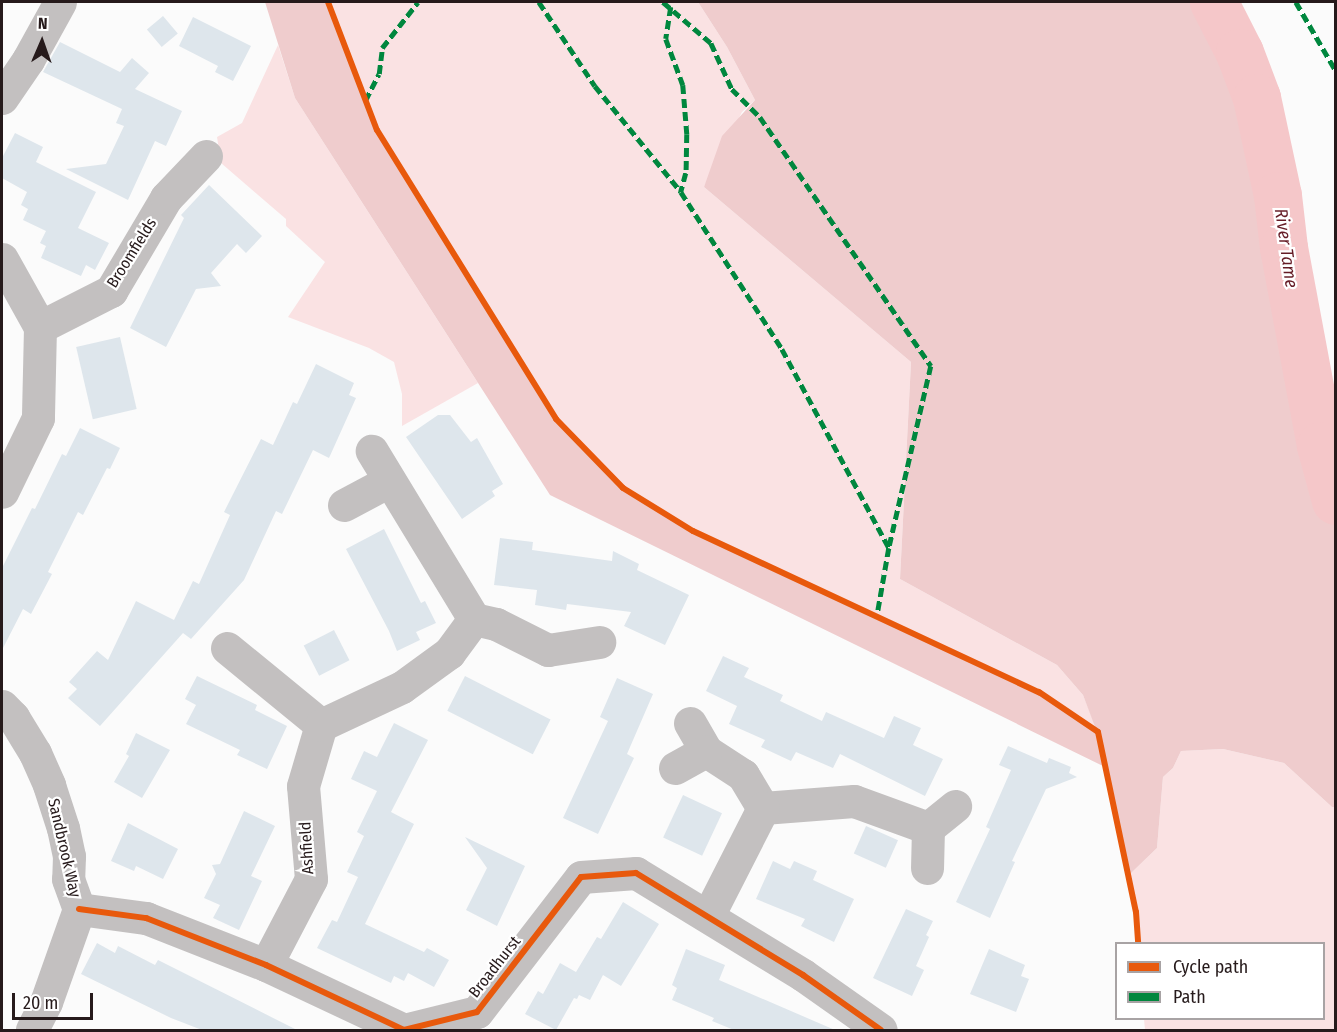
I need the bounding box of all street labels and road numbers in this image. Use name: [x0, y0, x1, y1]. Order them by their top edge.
street label: Broomfields: [103, 214, 161, 292]
street label: Sandbrook Way: [43, 797, 85, 899]
street label: Ashfield: [296, 821, 318, 875]
street label: Broadhurst: [465, 932, 525, 1002]

